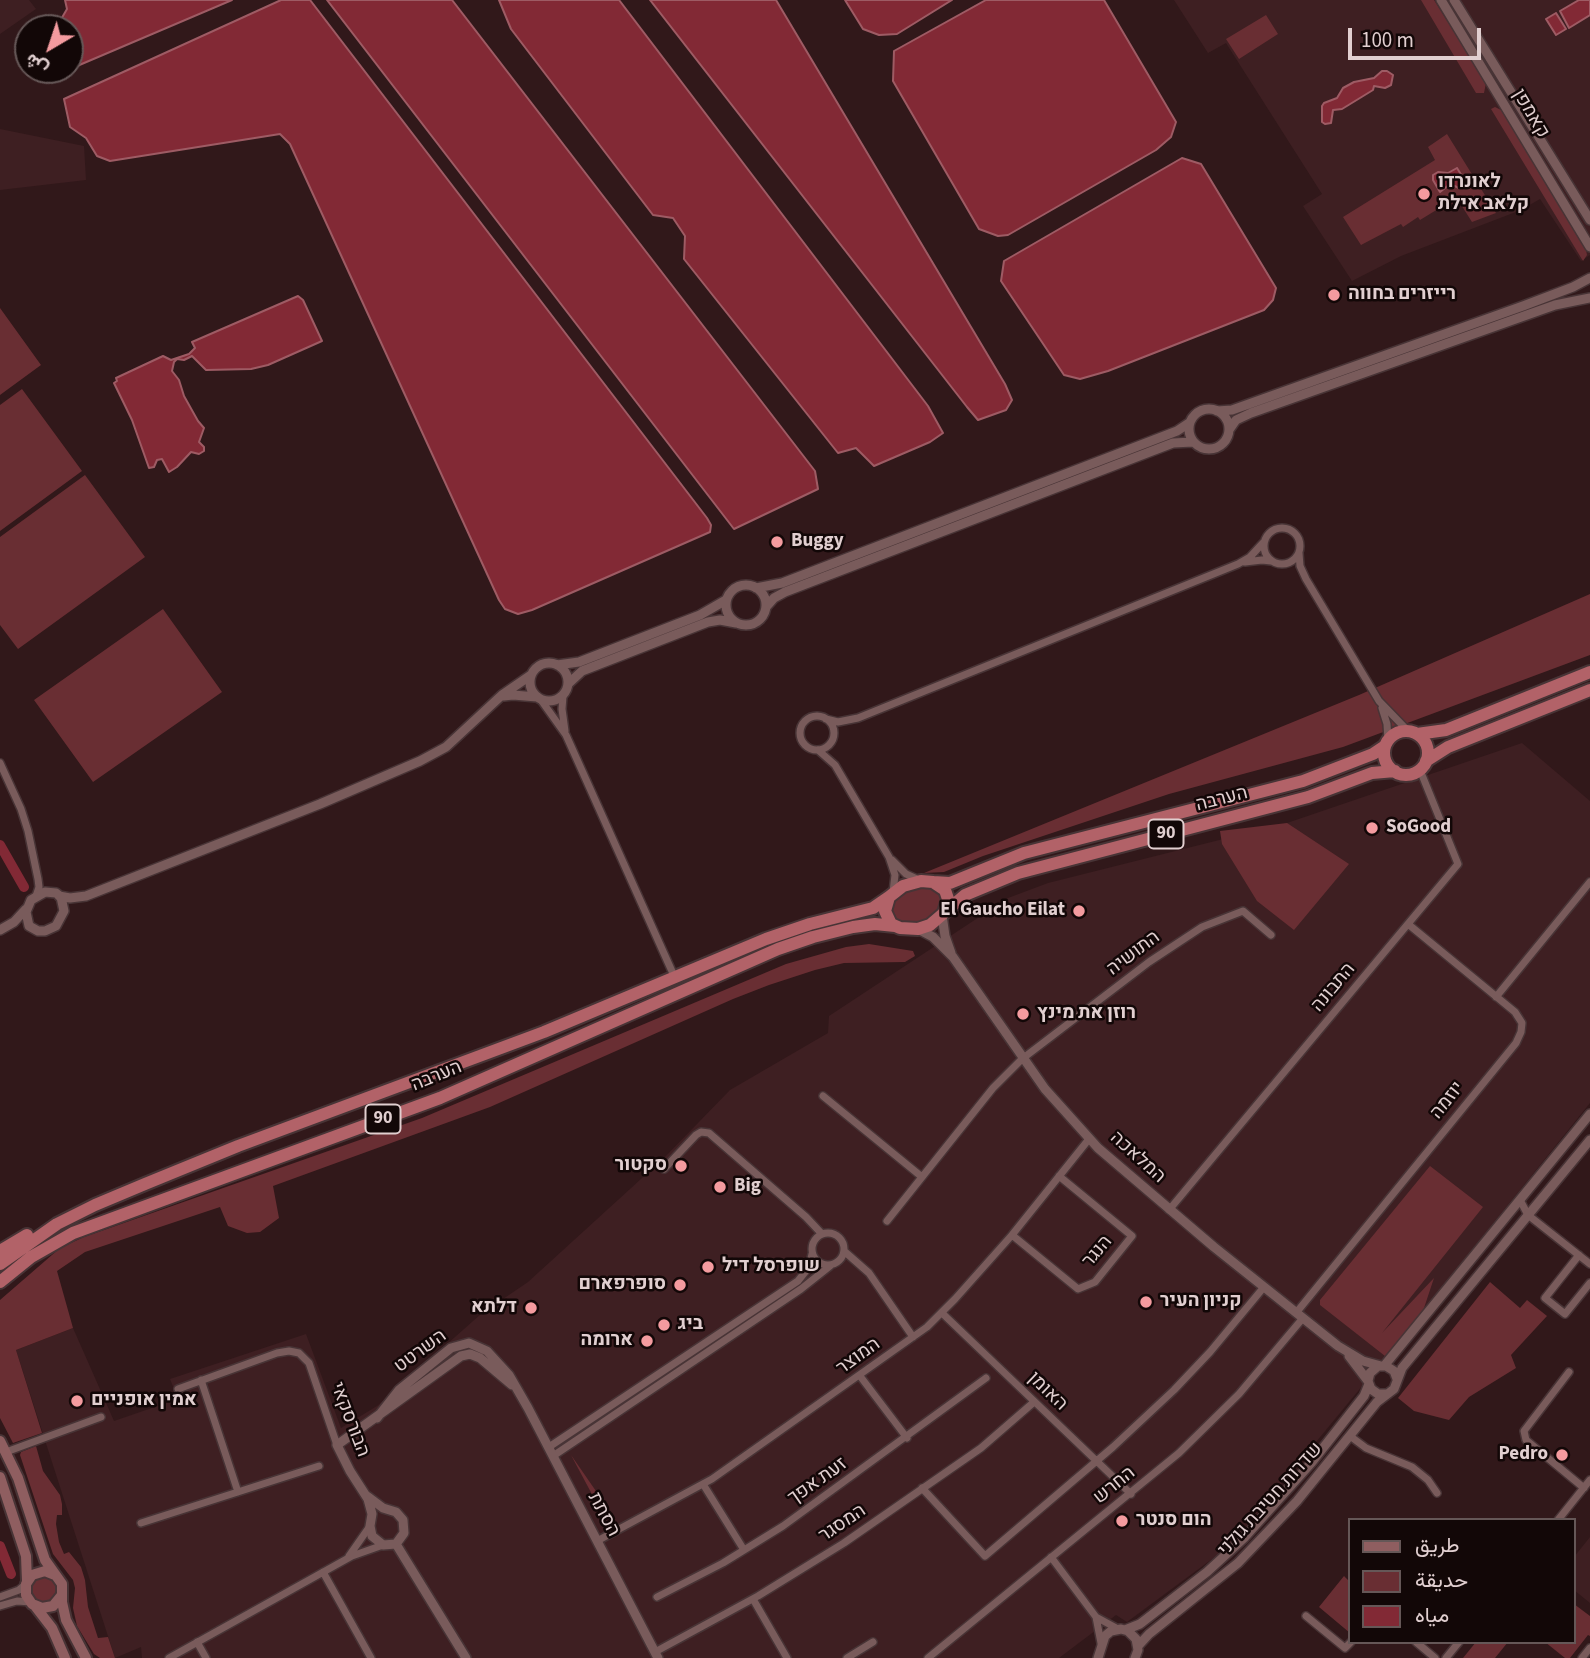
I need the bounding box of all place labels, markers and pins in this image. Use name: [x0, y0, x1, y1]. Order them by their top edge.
place label: לאונרדו קלאב אילת: [1438, 172, 1529, 216]
marker: לאונרדו קלאב אילת: [1416, 186, 1432, 202]
place label: רייזרים בחווה: [1348, 284, 1456, 306]
marker: רייזרים בחווה: [1326, 287, 1342, 303]
place label: Buggy: [791, 531, 844, 553]
marker: Buggy: [769, 534, 785, 550]
place label: SoGood: [1386, 817, 1451, 839]
marker: SoGood: [1364, 820, 1380, 836]
place label: El Gaucho Eilat: [940, 900, 1065, 922]
marker: El Gaucho Eilat: [1071, 903, 1087, 919]
place label: רוזן את מינץ: [1037, 1003, 1136, 1025]
marker: רוזן את מינץ: [1015, 1006, 1031, 1022]
place label: סקטור: [615, 1155, 667, 1177]
marker: סקטור: [673, 1158, 689, 1174]
place label: Big: [734, 1176, 761, 1198]
marker: Big: [712, 1179, 728, 1195]
place label: שופרסל דיל: [722, 1256, 820, 1278]
marker: שופרסל דיל: [700, 1259, 716, 1275]
place label: סופרפארם: [579, 1274, 666, 1296]
marker: סופרפארם: [672, 1277, 688, 1293]
place label: קניון העיר: [1160, 1291, 1242, 1313]
marker: קניון העיר: [1138, 1294, 1154, 1310]
place label: דלתא: [471, 1297, 517, 1319]
marker: דלתא: [523, 1300, 539, 1316]
place label: ביג: [678, 1314, 703, 1336]
marker: ביג: [656, 1317, 672, 1333]
place label: ארומה: [580, 1330, 633, 1352]
marker: ארומה: [639, 1333, 655, 1349]
place label: אמין אופניים: [91, 1390, 197, 1412]
marker: אמין אופניים: [69, 1393, 85, 1409]
place label: Pedro: [1498, 1444, 1548, 1466]
marker: Pedro: [1554, 1447, 1570, 1463]
place label: הום סנטר: [1136, 1510, 1211, 1532]
marker: הום סנטר: [1114, 1513, 1130, 1529]

